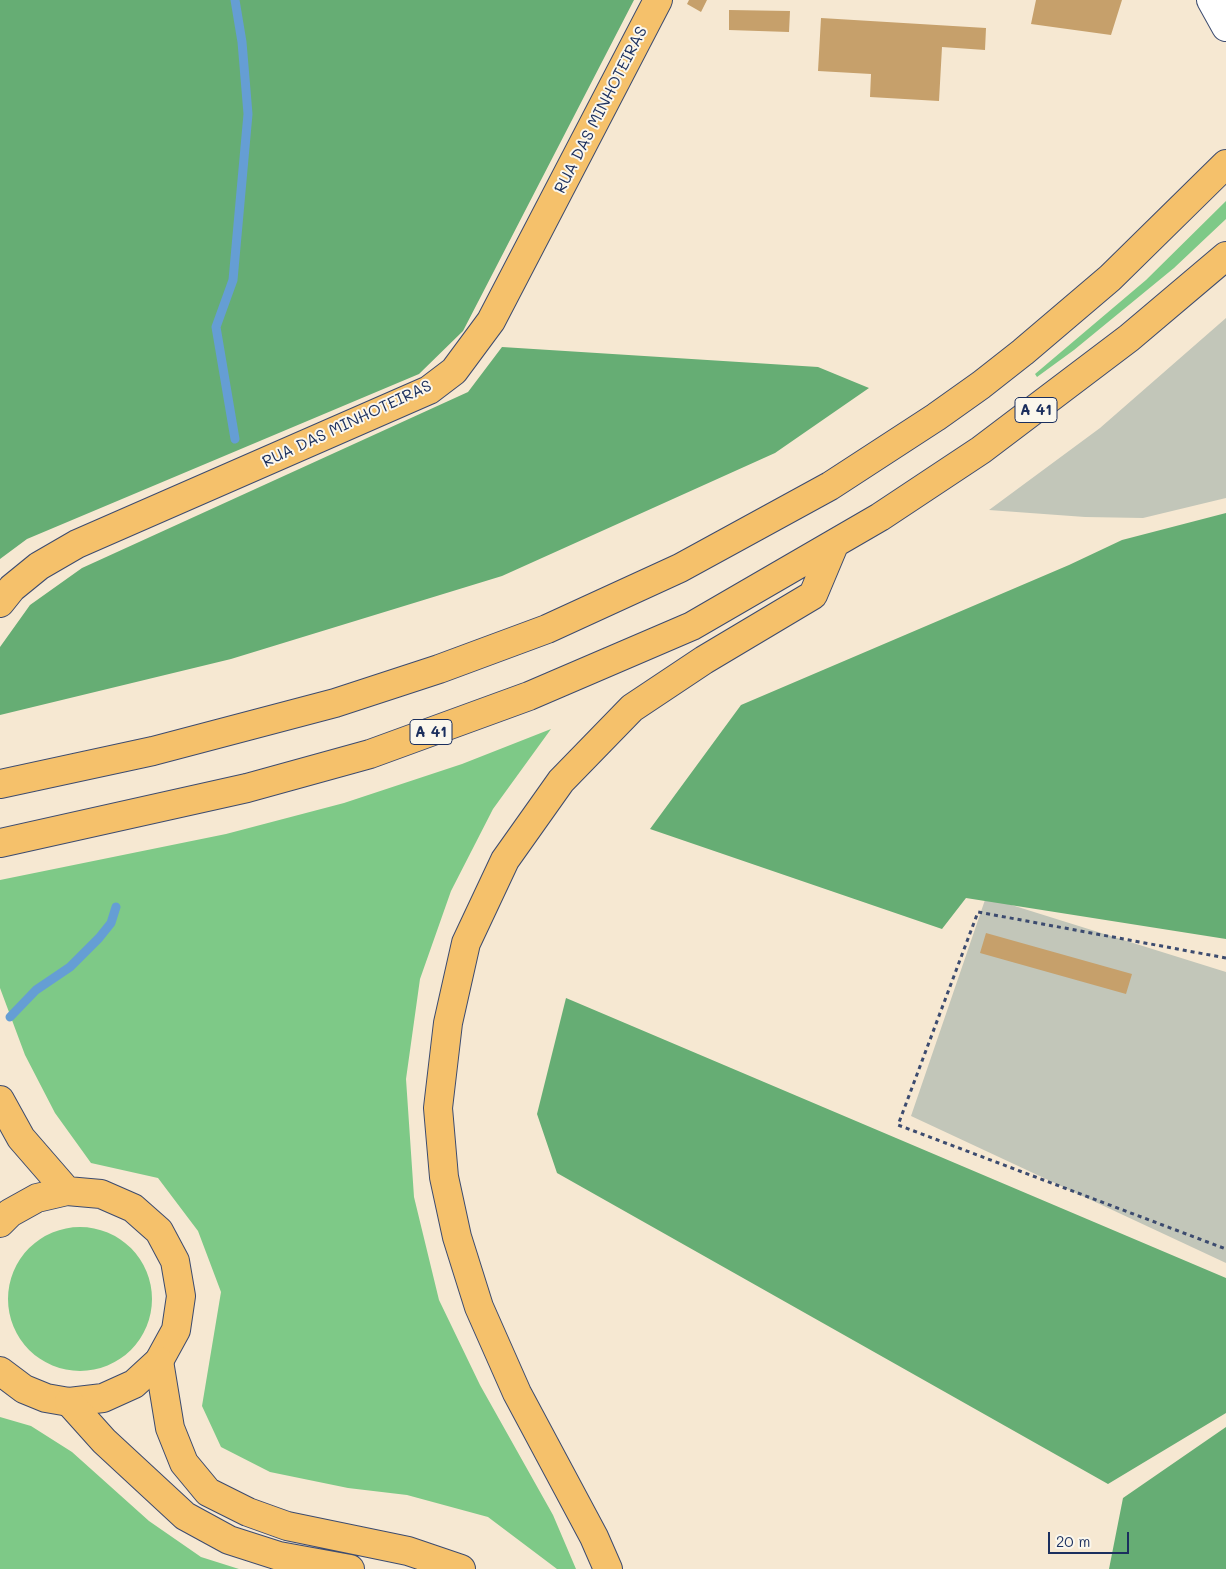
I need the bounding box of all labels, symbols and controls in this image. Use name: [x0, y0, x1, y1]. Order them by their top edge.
street label: RUA DAS MINHOTEIRAS: [551, 23, 651, 197]
street label: RUA DAS MINHOTEIRAS: [259, 376, 435, 472]
road number: A 41: [1015, 398, 1057, 422]
road number: A 41: [410, 720, 452, 744]
scale bar: [1051, 1522, 1132, 1554]
text: 20 m: [1056, 1531, 1090, 1551]

